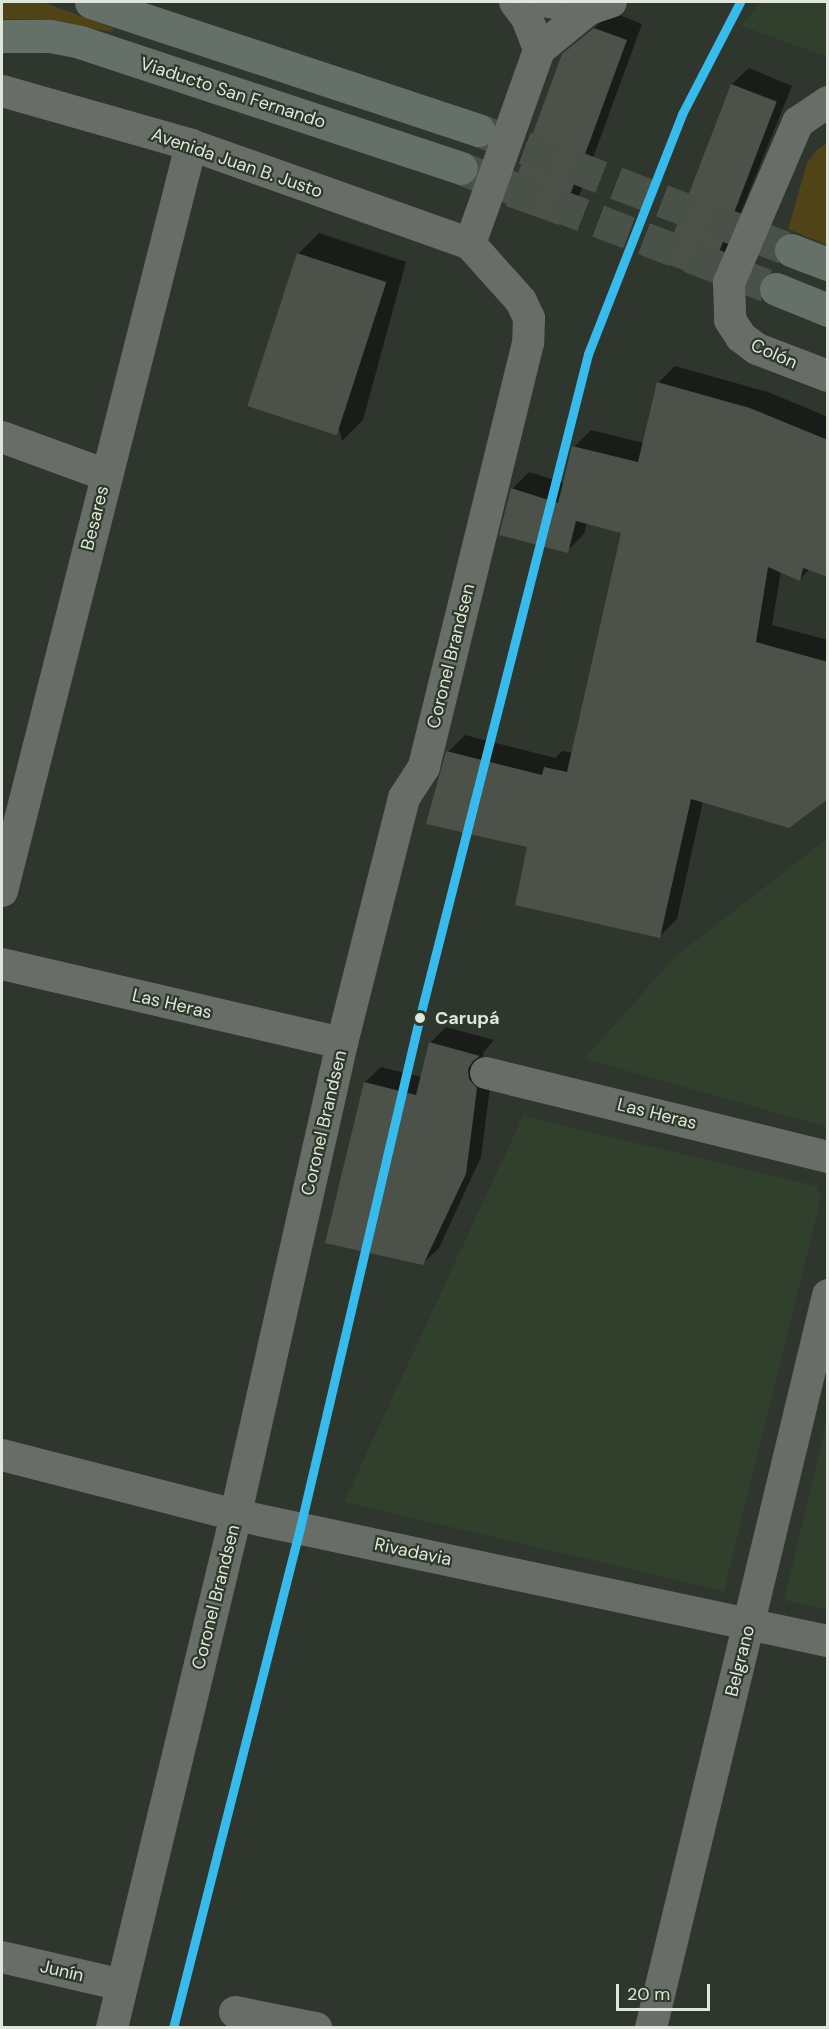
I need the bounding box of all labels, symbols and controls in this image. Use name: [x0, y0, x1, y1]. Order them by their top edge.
street label: Viaducto San Fernando: [137, 53, 329, 133]
street label: Avenida Juan B. Justo: [149, 124, 325, 202]
street label: Colón: [747, 334, 801, 374]
street label: Besares: [77, 484, 113, 552]
street label: Coronel Brandsen: [423, 581, 479, 731]
street label: Las Heras: [130, 984, 214, 1024]
place label: Carupá: [435, 1007, 500, 1029]
marker: Carupá: [410, 1008, 430, 1028]
street label: Coronel Brandsen: [297, 1048, 351, 1198]
street label: Las Heras: [615, 1094, 699, 1134]
street label: Coronel Brandsen: [188, 1522, 244, 1672]
street label: Rivadavia: [373, 1533, 453, 1571]
street label: Belgrano: [721, 1623, 759, 1699]
street label: Junín: [38, 1956, 86, 1986]
scale bar: [619, 1972, 714, 2010]
text: 20 m: [627, 1982, 670, 2006]

